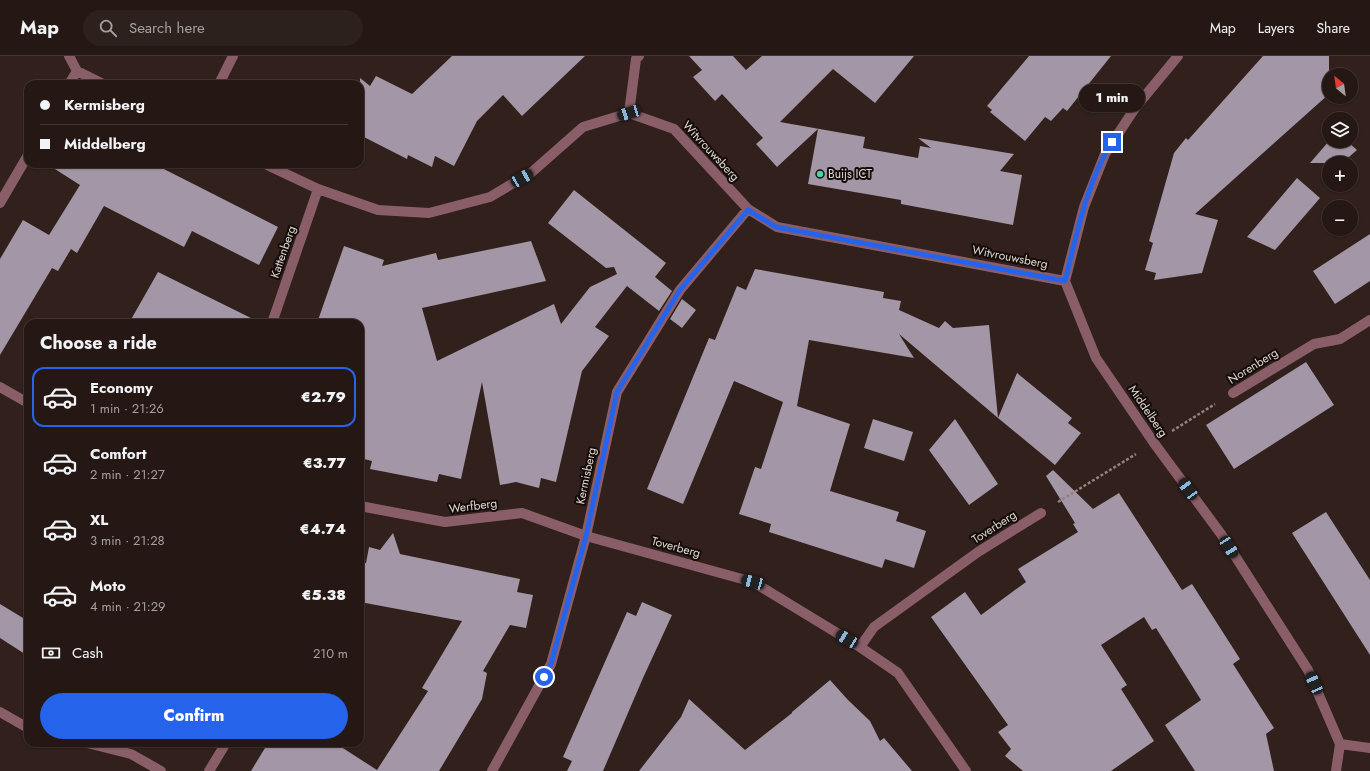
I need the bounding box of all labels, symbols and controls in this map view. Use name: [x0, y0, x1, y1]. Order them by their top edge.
search box: [83, 10, 363, 46]
text: Map: [20, 14, 59, 41]
icon: search: [97, 17, 119, 39]
text: Search here: [129, 17, 205, 39]
text: Map: [1210, 18, 1236, 38]
text: Layers: [1258, 18, 1294, 38]
text: Share: [1316, 18, 1350, 38]
north arrow: [1322, 68, 1358, 104]
map controls: [1322, 68, 1358, 236]
callout: 1 min: [1079, 84, 1145, 112]
text: 1 min: [1096, 88, 1128, 107]
text: Kermisberg: [64, 94, 145, 116]
car: [616, 104, 642, 122]
button: layers: [1322, 112, 1358, 148]
street label: Witvrouwsberg: [678, 117, 744, 185]
text: Middelberg: [64, 133, 146, 155]
route end: [1103, 133, 1121, 151]
button: +: [1322, 156, 1358, 192]
place label: Buijs ICT: [828, 165, 872, 183]
car: [509, 167, 535, 189]
marker: Buijs ICT: [815, 169, 825, 179]
button: −: [1322, 200, 1358, 236]
street label: Kattenberg: [266, 223, 300, 281]
street label: Witvrouwsberg: [971, 241, 1049, 273]
text: Choose a ride: [40, 330, 157, 356]
street label: Norenberg: [1224, 344, 1282, 388]
text: Economy: [90, 377, 153, 399]
icon: car: [42, 379, 78, 415]
street label: Middelberg: [1124, 381, 1172, 441]
text: €2.79: [301, 386, 346, 408]
text: 1 min · 21:26: [90, 399, 164, 418]
text: Comfort: [90, 443, 147, 465]
icon: car: [42, 445, 78, 481]
street label: Kermisberg: [571, 446, 601, 506]
text: €3.77: [303, 452, 346, 474]
text: 2 min · 21:27: [90, 465, 165, 484]
car: [1176, 476, 1200, 502]
street label: Werfberg: [448, 494, 498, 518]
street label: Toverberg: [968, 506, 1020, 548]
text: XL: [90, 509, 108, 531]
icon: car: [42, 511, 78, 547]
text: €4.74: [300, 518, 346, 540]
text: 3 min · 21:28: [90, 531, 165, 550]
street label: Toverberg: [650, 532, 702, 562]
car: [1217, 534, 1241, 560]
car: [740, 573, 766, 591]
text: Moto: [90, 575, 126, 597]
icon: car: [42, 577, 78, 613]
text: €5.38: [301, 584, 346, 606]
text: 4 min · 21:29: [90, 597, 166, 616]
car: [834, 628, 860, 650]
icon: cash: [40, 642, 62, 664]
text: Cash: [72, 642, 103, 664]
text: 210 m: [313, 644, 348, 663]
route start: [535, 668, 553, 686]
car: [1304, 670, 1324, 696]
button: Confirm: [40, 693, 348, 739]

